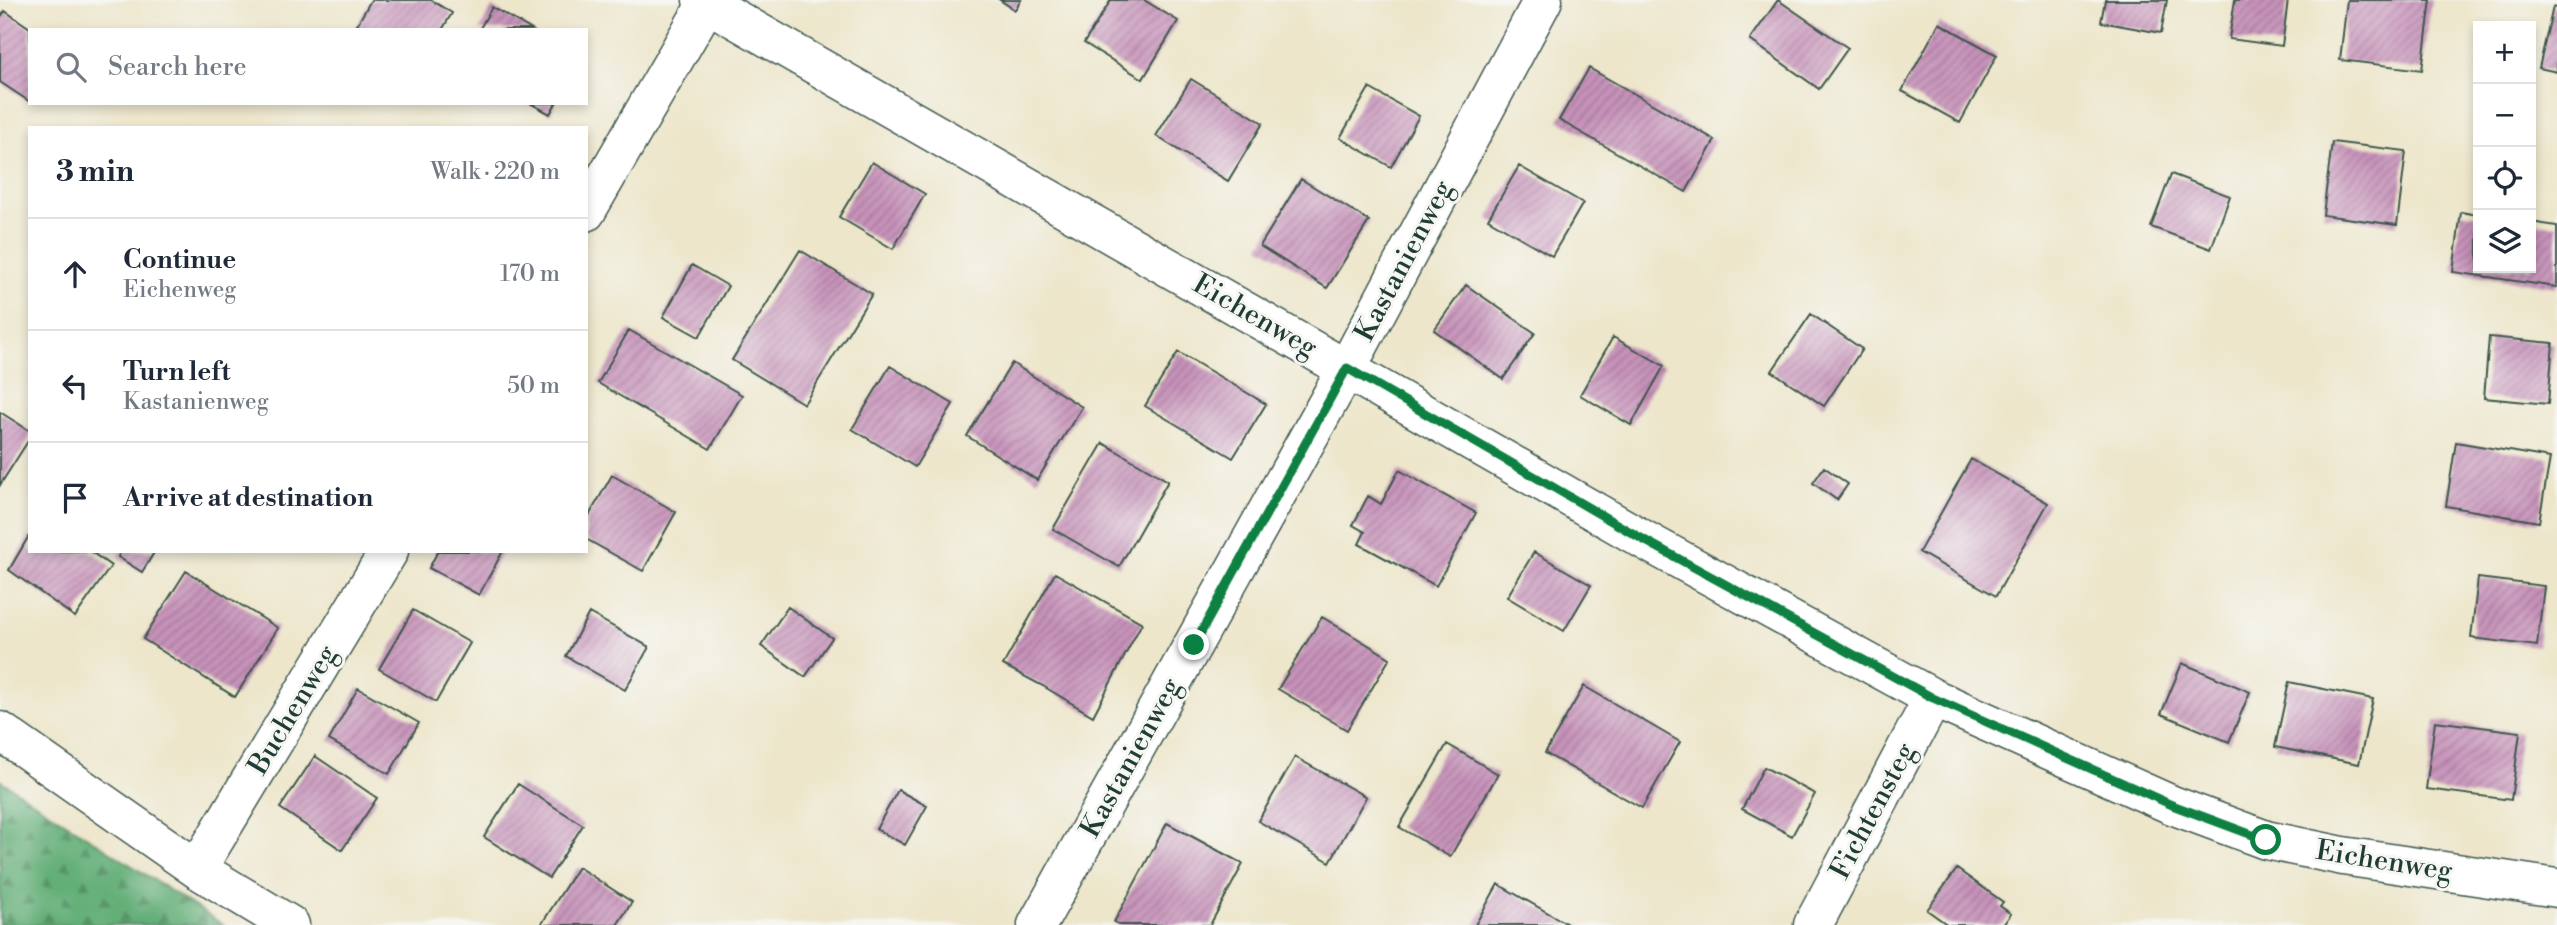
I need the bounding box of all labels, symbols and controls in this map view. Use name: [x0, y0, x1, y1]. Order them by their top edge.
map controls: [2473, 21, 2536, 273]
button: +: [2473, 21, 2536, 84]
search box: [28, 28, 588, 105]
icon: search: [52, 48, 90, 86]
text: Search here: [108, 51, 247, 83]
button: −: [2473, 84, 2536, 147]
button: locate: [2473, 147, 2536, 210]
text: 3 min: [56, 153, 134, 191]
text: Walk · 220 m: [431, 158, 560, 186]
street label: Kastanienweg: [1347, 174, 1461, 347]
button: layers: [2473, 210, 2536, 273]
text: Continue: [123, 244, 236, 276]
icon: ahead: [56, 255, 94, 293]
text: 170 m: [500, 260, 560, 288]
street label: Eichenweg: [1187, 266, 1324, 366]
text: Eichenweg: [123, 276, 236, 304]
text: Turn left: [123, 356, 231, 388]
icon: left: [56, 367, 94, 405]
text: 50 m: [507, 372, 560, 400]
text: Kastanienweg: [123, 388, 269, 416]
icon: arrive: [56, 479, 94, 517]
text: Arrive at destination: [123, 482, 373, 514]
route end: [1178, 629, 1209, 660]
street label: Buchenweg: [240, 639, 346, 782]
street label: Kastanienweg: [1073, 672, 1190, 844]
street label: Fichtensteg: [1823, 736, 1924, 885]
route start: [2250, 824, 2281, 855]
street label: Eichenweg: [2313, 833, 2455, 889]

